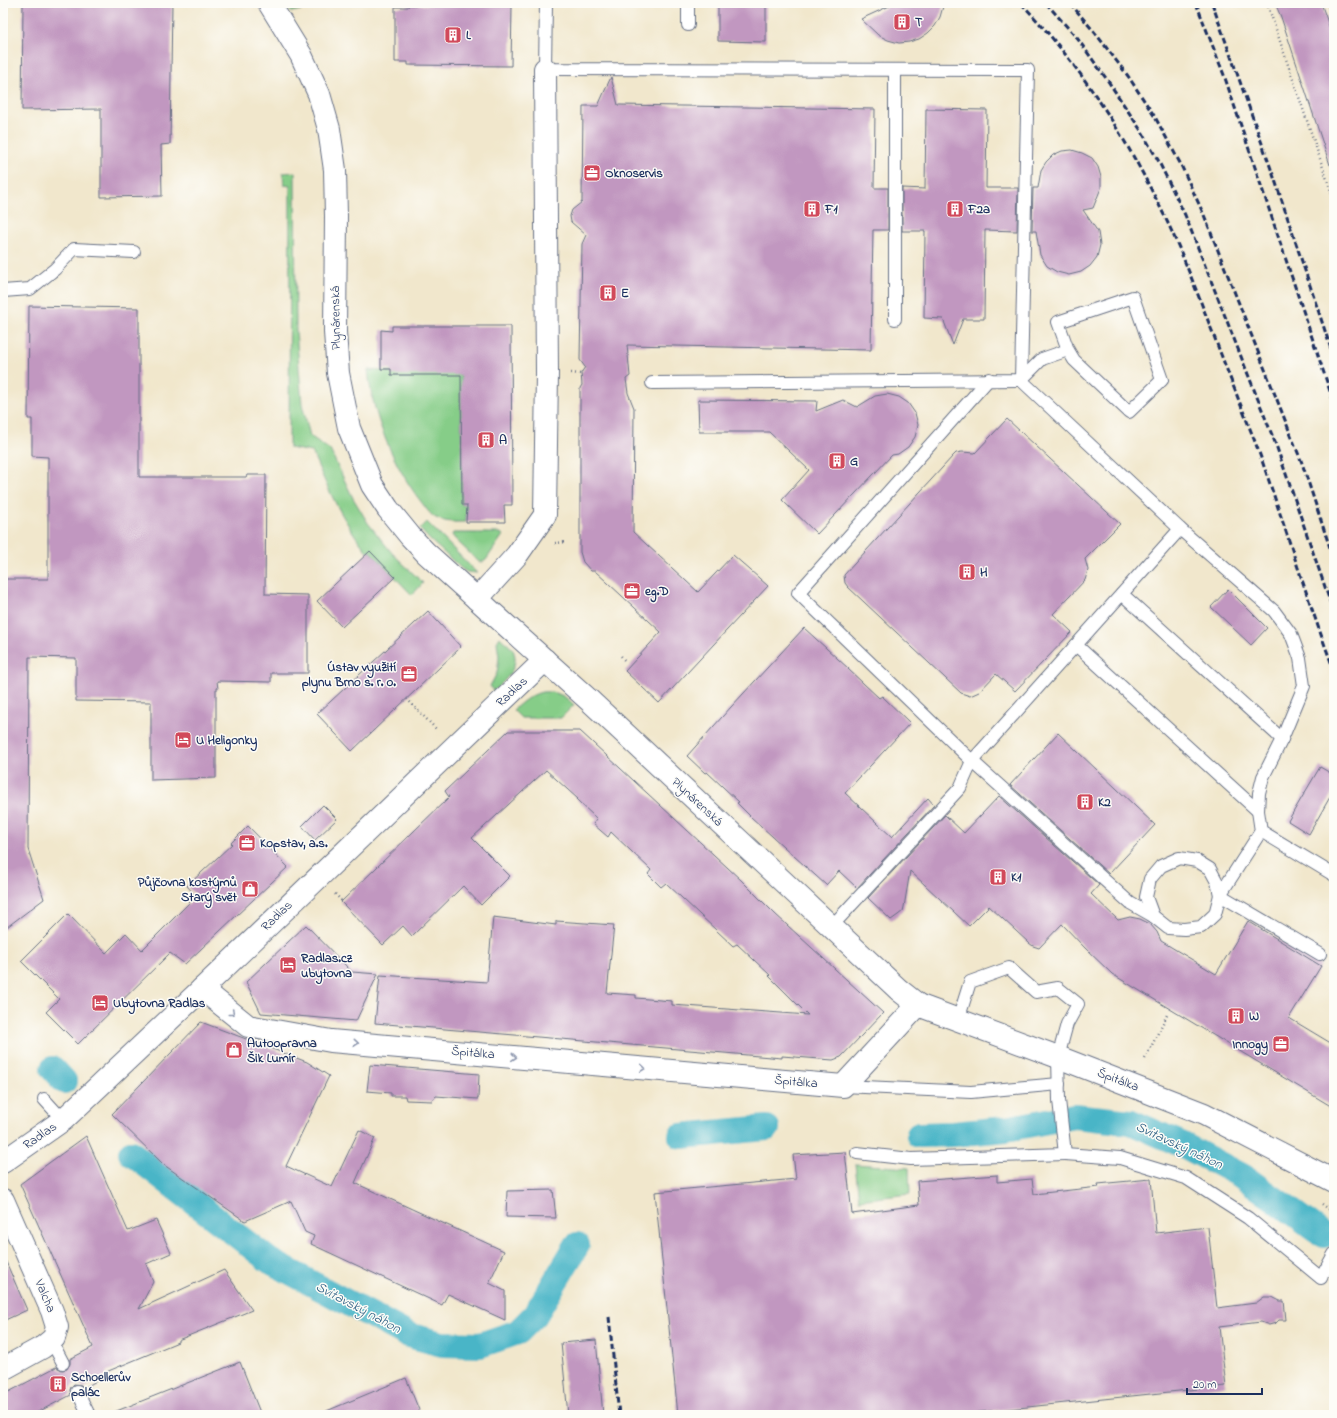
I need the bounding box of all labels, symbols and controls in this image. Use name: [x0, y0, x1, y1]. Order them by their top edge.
building icon: T: [892, 12, 912, 32]
place label: T: [915, 13, 923, 32]
building icon: L: [443, 25, 463, 45]
place label: L: [466, 26, 472, 45]
office icon: Oknoservis: [582, 163, 602, 183]
place label: Oknoservis: [605, 164, 663, 183]
building icon: F1: [802, 199, 822, 219]
building icon: F2a: [945, 199, 965, 219]
place label: F1: [824, 200, 838, 219]
place label: F2a: [967, 200, 990, 219]
building icon: E: [598, 283, 618, 303]
place label: E: [621, 284, 629, 303]
street label: Plynárenská: [326, 285, 347, 350]
building icon: A: [476, 430, 496, 450]
place label: A: [499, 431, 507, 450]
building icon: G: [827, 451, 847, 471]
place label: G: [850, 452, 858, 471]
building icon: H: [957, 562, 977, 582]
place label: H: [980, 563, 988, 582]
office icon: eg.D: [622, 581, 642, 601]
place label: eg.D: [645, 582, 669, 603]
place label: Ústav využití plynu Brno s. r. o.: [302, 658, 397, 694]
office icon: Ústav využití plynu Brno s. r. o.: [399, 664, 419, 684]
street label: Radlas: [492, 672, 532, 712]
hotel icon: U Heligonky: [173, 730, 193, 750]
place label: U Heligonky: [196, 731, 257, 752]
street label: Plynárenská: [666, 773, 727, 832]
building icon: K2: [1075, 792, 1095, 812]
place label: K2: [1098, 793, 1111, 812]
office icon: Kopstav, a.s.: [237, 833, 257, 853]
place label: Kopstav, a.s.: [260, 834, 328, 853]
building icon: K1: [988, 867, 1008, 887]
place label: K1: [1011, 868, 1022, 887]
place label: Půjčovna kostýmů Starý svět: [138, 873, 238, 909]
shop icon: Půjčovna kostýmů Starý svět: [240, 879, 260, 899]
street label: Radlas: [257, 896, 297, 936]
place label: Radlas.cz ubytovna: [300, 949, 353, 985]
hotel icon: Radlas.cz ubytovna: [278, 955, 298, 975]
hotel icon: Ubytovna Radlas: [90, 993, 110, 1013]
place label: Ubytovna Radlas: [113, 994, 206, 1015]
building icon: W: [1226, 1006, 1246, 1026]
place label: W: [1249, 1007, 1259, 1026]
one-way arrow: [228, 1009, 235, 1016]
place label: Autoopravna Šik Lumír: [247, 1034, 317, 1068]
office icon: Innogy: [1271, 1034, 1291, 1054]
place label: Innogy: [1232, 1035, 1268, 1056]
one-way arrow: [353, 1038, 359, 1047]
shop icon: Autoopravna Šik Lumír: [224, 1040, 244, 1060]
street label: Špitálka: [450, 1042, 496, 1064]
one-way arrow: [511, 1052, 517, 1061]
street label: Špitálka: [1094, 1063, 1142, 1097]
one-way arrow: [640, 1064, 646, 1073]
street label: Špitálka: [773, 1071, 819, 1093]
street label: Radlas: [19, 1117, 61, 1154]
water label: Svitavský náhon: [1132, 1117, 1227, 1176]
street label: Valcha: [29, 1276, 60, 1315]
water label: Svitavský náhon: [312, 1277, 405, 1340]
place label: Schoellerův palác: [71, 1368, 131, 1402]
scale bar: [1187, 1370, 1262, 1396]
building icon: Schoellerův palác: [48, 1374, 68, 1394]
text: 20 m: [1193, 1376, 1216, 1394]

